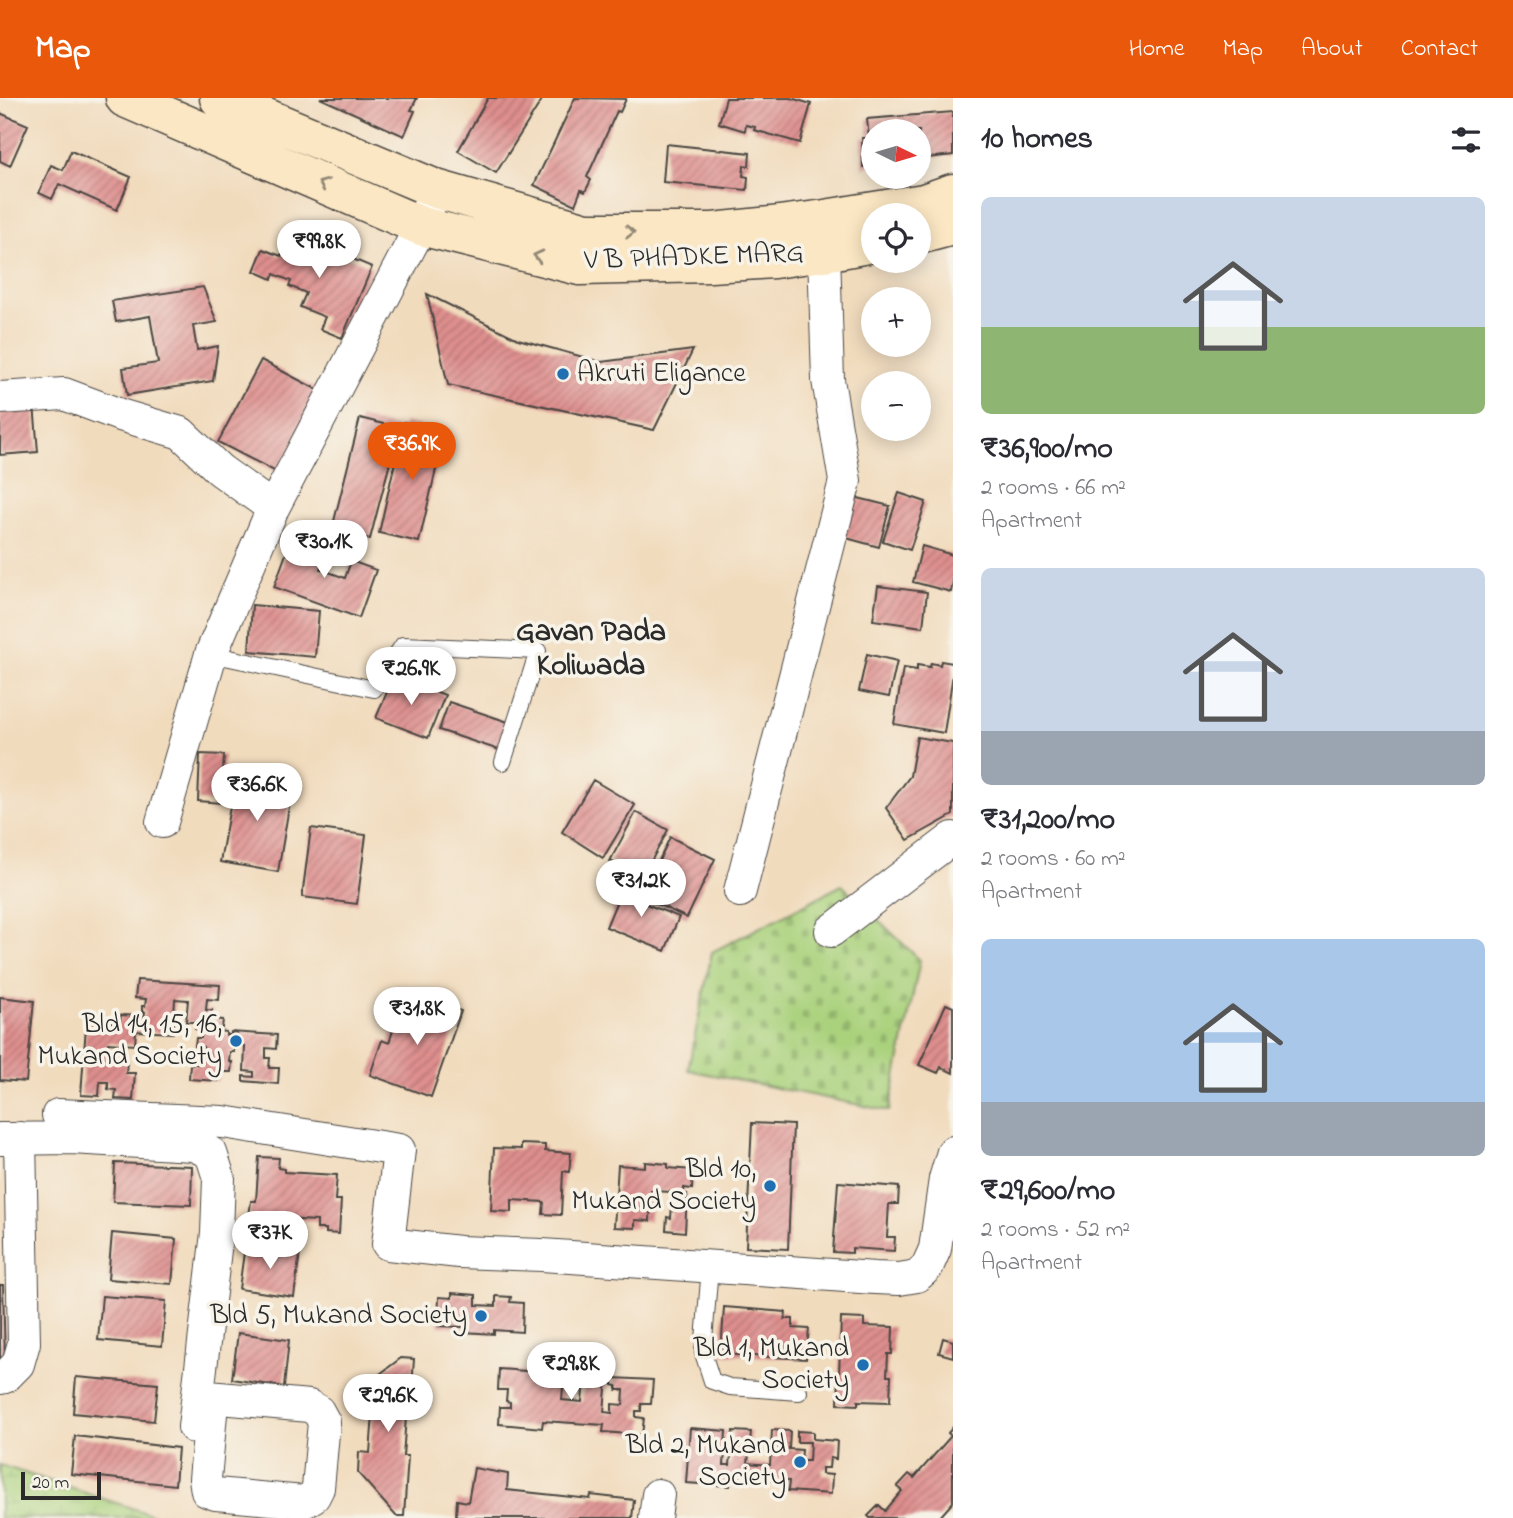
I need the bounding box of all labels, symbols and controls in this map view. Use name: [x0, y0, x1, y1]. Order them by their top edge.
text: Map: [35, 25, 91, 73]
text: Home: [1129, 32, 1185, 67]
text: Map: [1223, 32, 1263, 67]
text: About: [1301, 32, 1363, 67]
text: Contact: [1401, 32, 1478, 67]
text: 10 homes: [981, 118, 1093, 162]
north arrow: [861, 119, 931, 189]
map controls: [861, 119, 931, 441]
icon: filters: [1447, 121, 1485, 159]
one-way arrow: [318, 178, 330, 192]
button: locate: [861, 203, 931, 273]
pin: ₹99.8K: [262, 220, 376, 280]
one-way arrow: [626, 224, 636, 240]
text: ₹99.8K: [293, 226, 345, 259]
street label: V B PHADKE MARG: [582, 234, 805, 282]
icon: home: [1170, 243, 1296, 369]
one-way arrow: [532, 250, 544, 264]
button: +: [861, 287, 931, 357]
place label: Akruti Eligance: [577, 354, 746, 395]
marker: Akruti Eligance: [555, 366, 571, 382]
button: −: [861, 371, 931, 441]
pin: ₹36.9K: [355, 422, 469, 482]
text: ₹36.9K: [384, 428, 440, 461]
text: ₹36,900/mo: [981, 428, 1113, 472]
text: 2 rooms · 66 m²: [981, 472, 1126, 505]
text: Apartment: [981, 505, 1082, 538]
pin: ₹30.1K: [267, 520, 381, 580]
text: ₹30.1K: [296, 526, 352, 559]
district label: Gavan Pada Koliwada: [516, 611, 666, 689]
icon: home: [1170, 614, 1296, 740]
pin: ₹26.9K: [354, 648, 468, 707]
text: ₹26.9K: [382, 653, 440, 686]
pin: ₹36.6K: [200, 764, 314, 823]
text: ₹36.6K: [227, 769, 287, 802]
text: ₹31,200/mo: [981, 799, 1115, 843]
text: 2 rooms · 60 m²: [981, 843, 1126, 876]
pin: ₹31.2K: [584, 860, 698, 919]
text: ₹31.2K: [612, 865, 670, 898]
text: Apartment: [981, 876, 1082, 909]
icon: home: [1170, 985, 1296, 1111]
pin: ₹31.8K: [360, 988, 474, 1047]
text: ₹31.8K: [389, 993, 445, 1026]
place label: Bld 14, 15, 16, Mukand Society: [38, 1005, 222, 1078]
marker: Bld 14, 15, 16, Mukand Society: [228, 1033, 244, 1049]
place label: Bld 10, Mukand Society: [572, 1150, 756, 1223]
text: ₹29,600/mo: [981, 1170, 1115, 1214]
marker: Bld 10, Mukand Society: [762, 1178, 778, 1194]
pin: ₹37K: [229, 1212, 311, 1271]
text: 2 rooms · 52 m²: [981, 1214, 1130, 1247]
text: ₹37K: [248, 1217, 292, 1250]
text: Apartment: [981, 1247, 1082, 1280]
place label: Bld 5, Mukand Society: [209, 1296, 467, 1337]
marker: Bld 5, Mukand Society: [473, 1308, 489, 1324]
place label: Bld 1, Mukand Society: [693, 1329, 849, 1402]
pin: ₹29.8K: [514, 1342, 628, 1402]
text: ₹29.8K: [543, 1348, 599, 1381]
marker: Bld 1, Mukand Society: [855, 1357, 871, 1373]
pin: ₹29.6K: [331, 1374, 445, 1434]
text: ₹29.6K: [359, 1380, 417, 1413]
place label: Bld 2, Mukand Society: [625, 1426, 786, 1499]
marker: Bld 2, Mukand Society: [792, 1454, 808, 1470]
scale bar: [21, 1469, 102, 1501]
text: 20 m: [32, 1470, 69, 1497]

